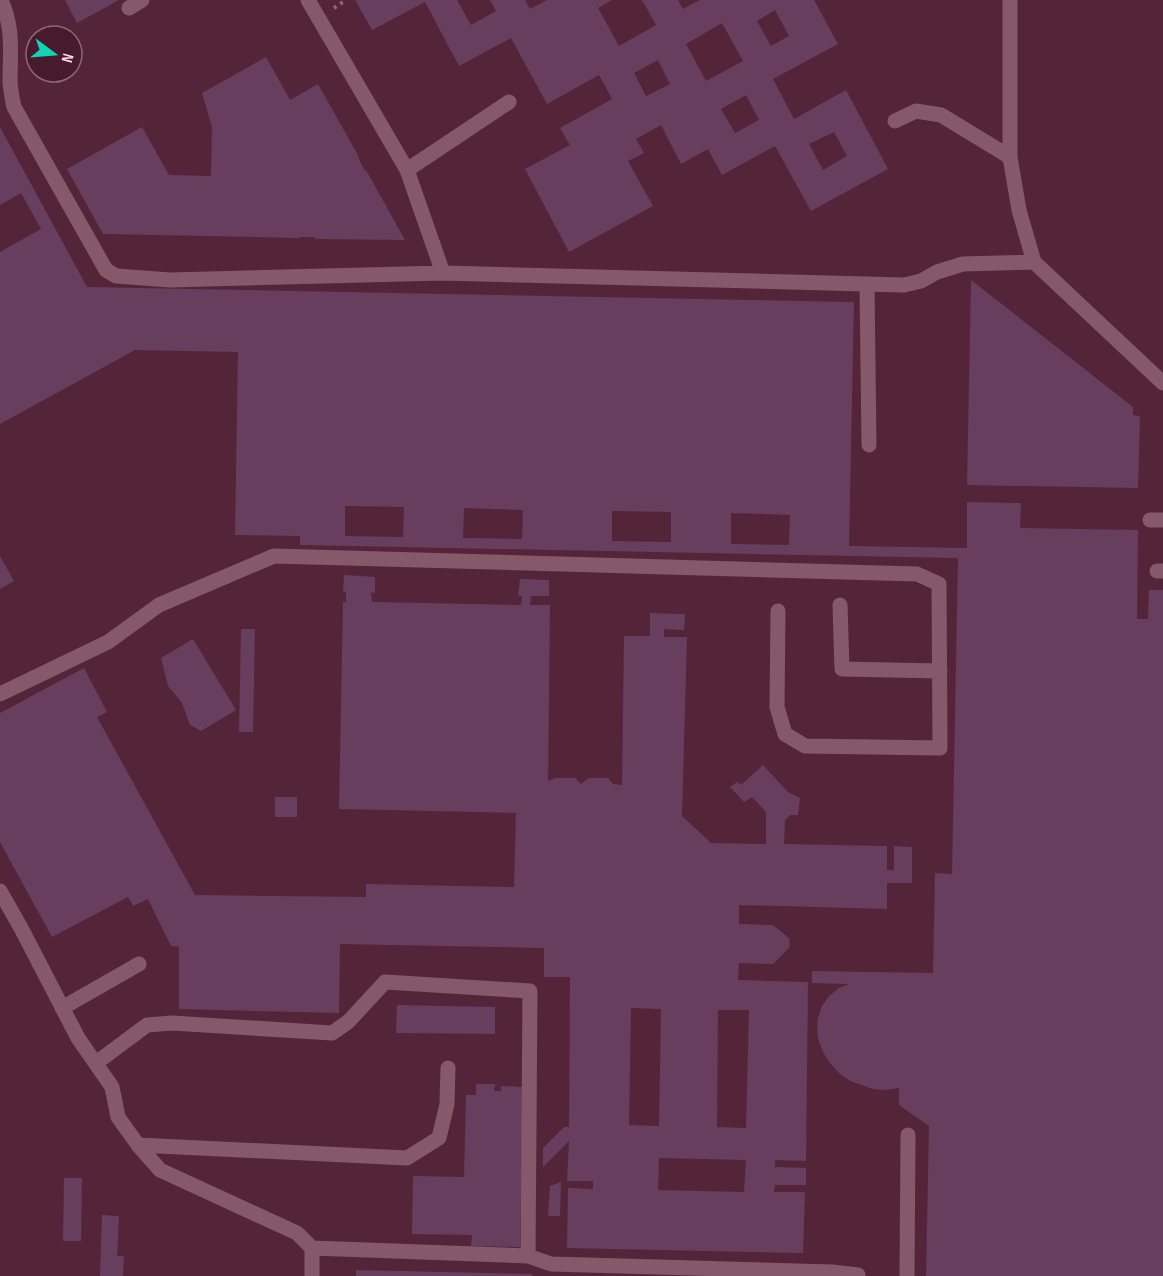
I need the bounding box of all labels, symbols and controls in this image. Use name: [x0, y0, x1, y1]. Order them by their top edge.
north arrow: [24, 24, 84, 84]
text: N: [57, 51, 77, 64]

